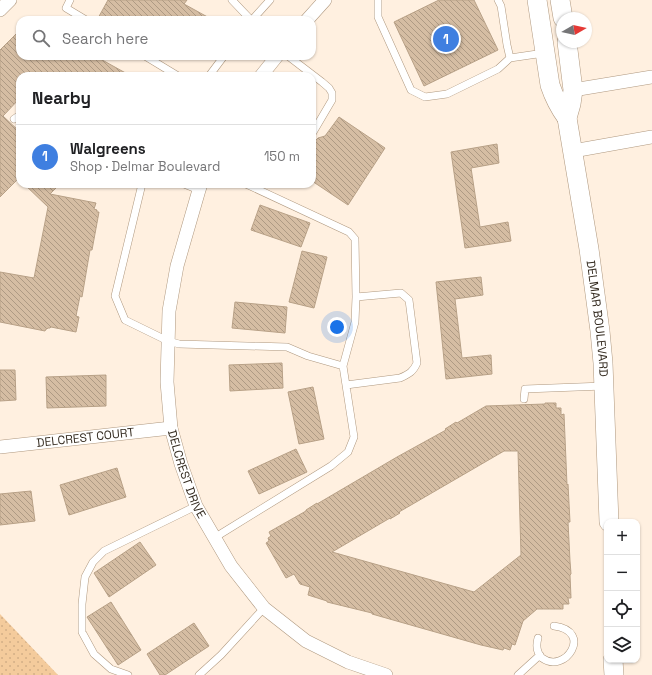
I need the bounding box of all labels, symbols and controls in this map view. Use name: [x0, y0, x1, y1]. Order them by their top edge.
north arrow: [556, 12, 592, 48]
search box: [16, 16, 316, 60]
pin: 1: [433, 24, 459, 54]
icon: search: [30, 27, 52, 49]
text: Search here: [62, 29, 148, 48]
text: Nearby: [32, 87, 91, 109]
text: Walgreens: [70, 139, 146, 158]
text: 1: [42, 148, 48, 165]
text: 150 m: [264, 148, 300, 165]
text: Shop · Delmar Boulevard: [70, 158, 220, 175]
street label: DELMAR BOULEVARD: [583, 259, 612, 377]
your location: [327, 317, 347, 337]
street label: DELCREST COURT: [36, 424, 135, 451]
street label: DELCREST DRIVE: [164, 428, 210, 521]
map controls: [604, 519, 640, 663]
button: +: [604, 519, 640, 555]
button: −: [604, 555, 640, 591]
button: locate: [604, 591, 640, 627]
button: layers: [604, 627, 640, 663]

